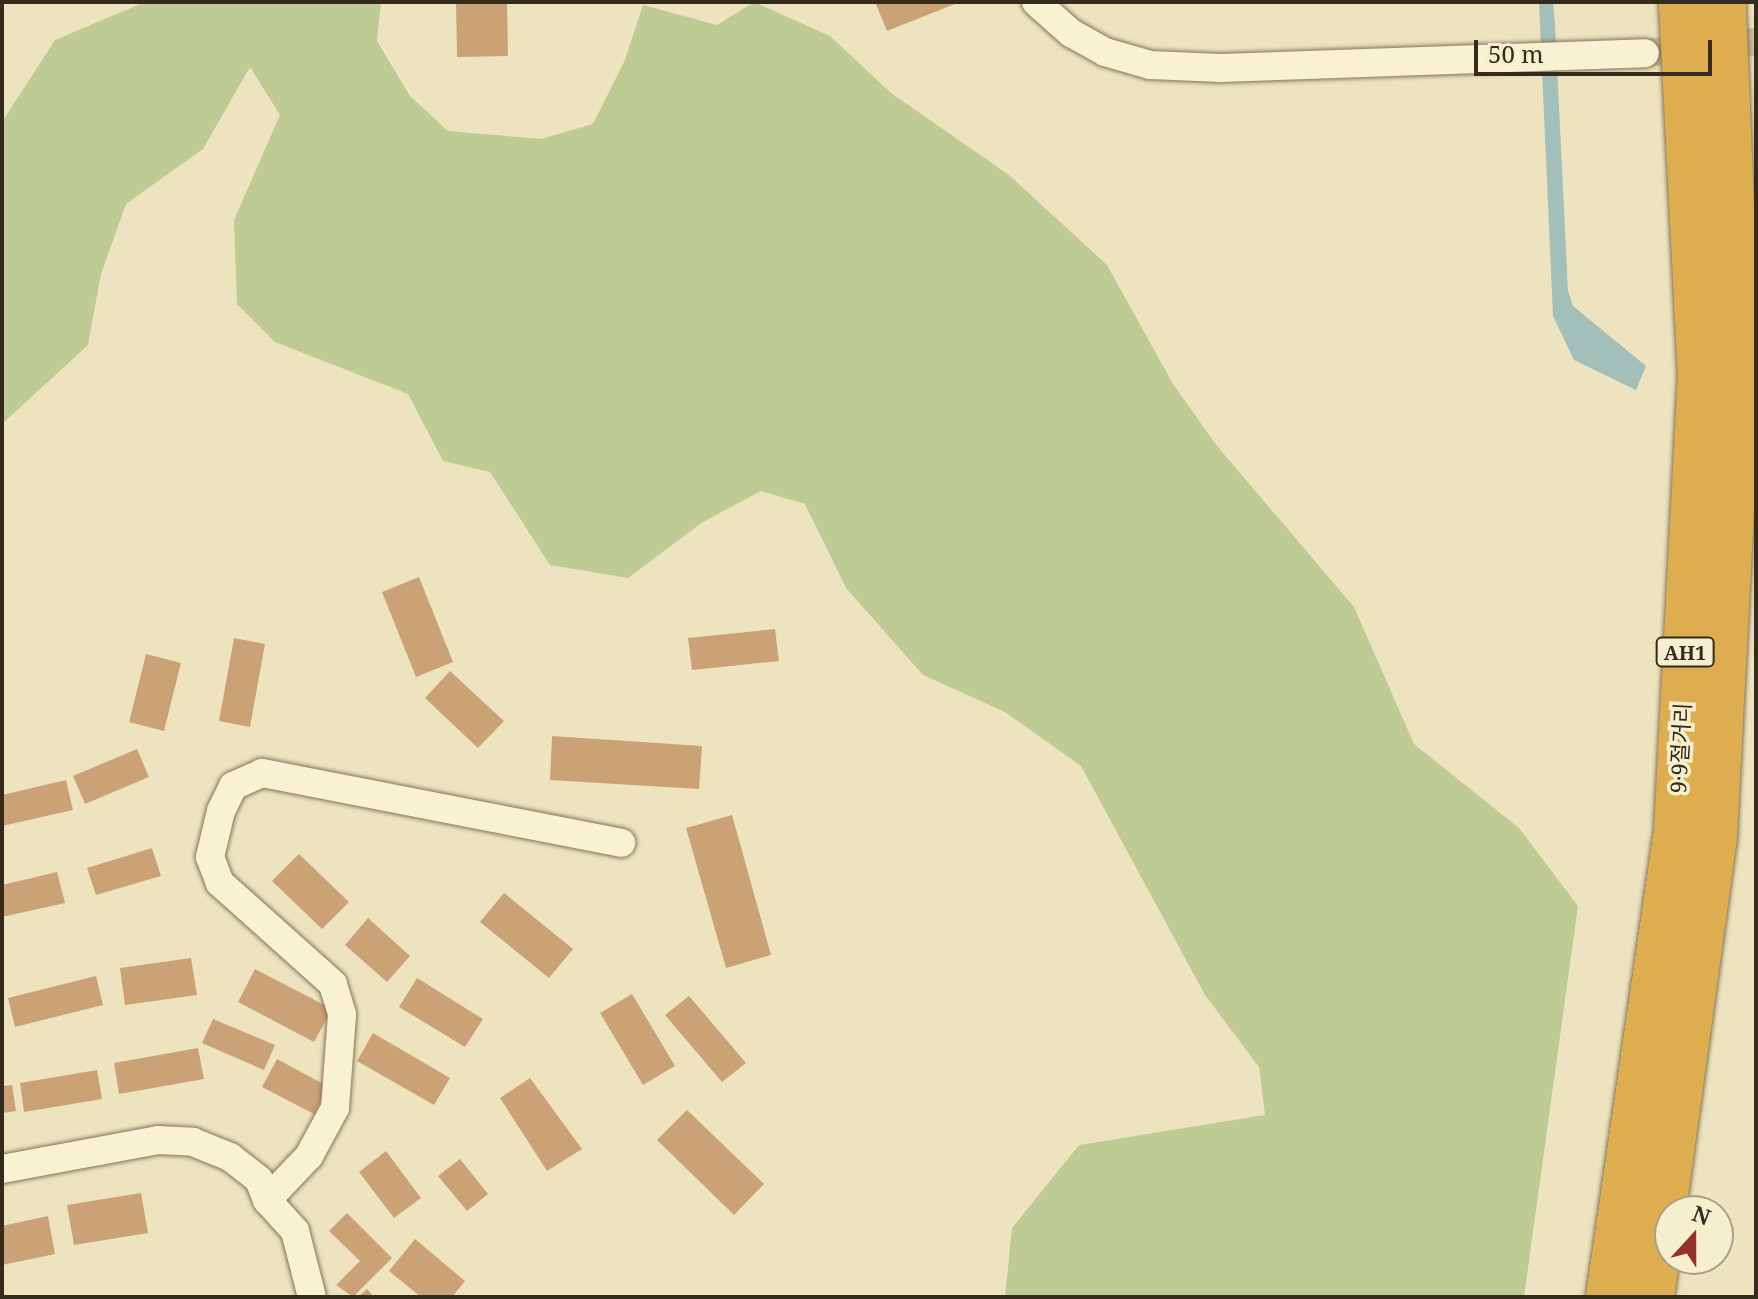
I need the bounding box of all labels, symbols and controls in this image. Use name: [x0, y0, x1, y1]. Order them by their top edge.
scale bar: [1478, 24, 1716, 74]
text: 50 m: [1488, 37, 1544, 70]
road number: AH1: [1655, 636, 1715, 668]
street label: 9·9절거리: [1664, 702, 1696, 794]
north arrow: [1654, 1195, 1734, 1275]
text: N: [1688, 1197, 1715, 1232]

